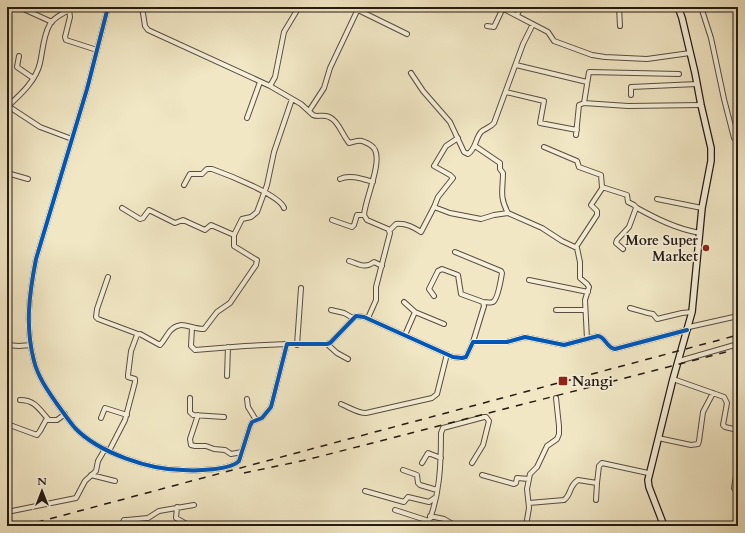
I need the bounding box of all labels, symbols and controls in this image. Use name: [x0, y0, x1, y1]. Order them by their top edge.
place label: More Super Market: [625, 231, 698, 266]
marker: More Super Market: [701, 243, 711, 253]
place label: Nangi: [572, 372, 613, 391]
marker: Nangi: [557, 375, 569, 387]
north arrow: [22, 471, 62, 511]
text: N: [37, 474, 47, 489]

